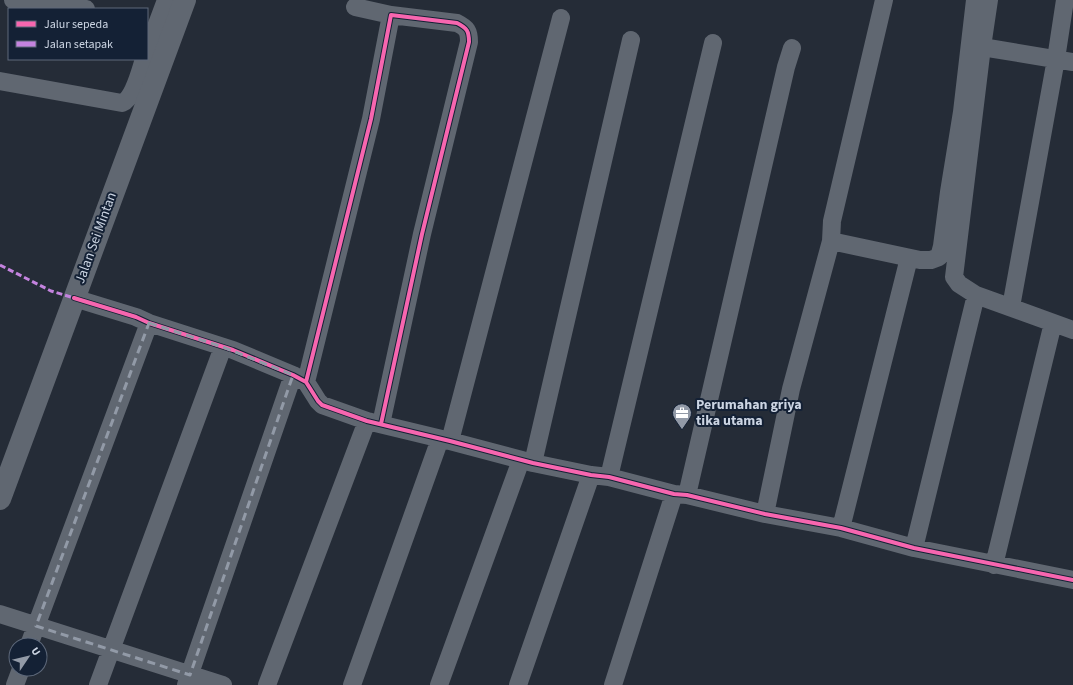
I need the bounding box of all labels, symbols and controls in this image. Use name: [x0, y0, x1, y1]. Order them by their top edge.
legend: [8, 8, 148, 60]
text: Jalur sepeda: [44, 16, 108, 33]
text: Jalan setapak: [44, 36, 113, 53]
street label: Jalan Sei Mintan: [70, 189, 122, 287]
place label: Perumahan griya tika utama: [696, 395, 802, 431]
office icon: Perumahan griya tika utama: [671, 402, 693, 430]
north arrow: [8, 637, 48, 677]
text: U: [28, 644, 44, 659]

